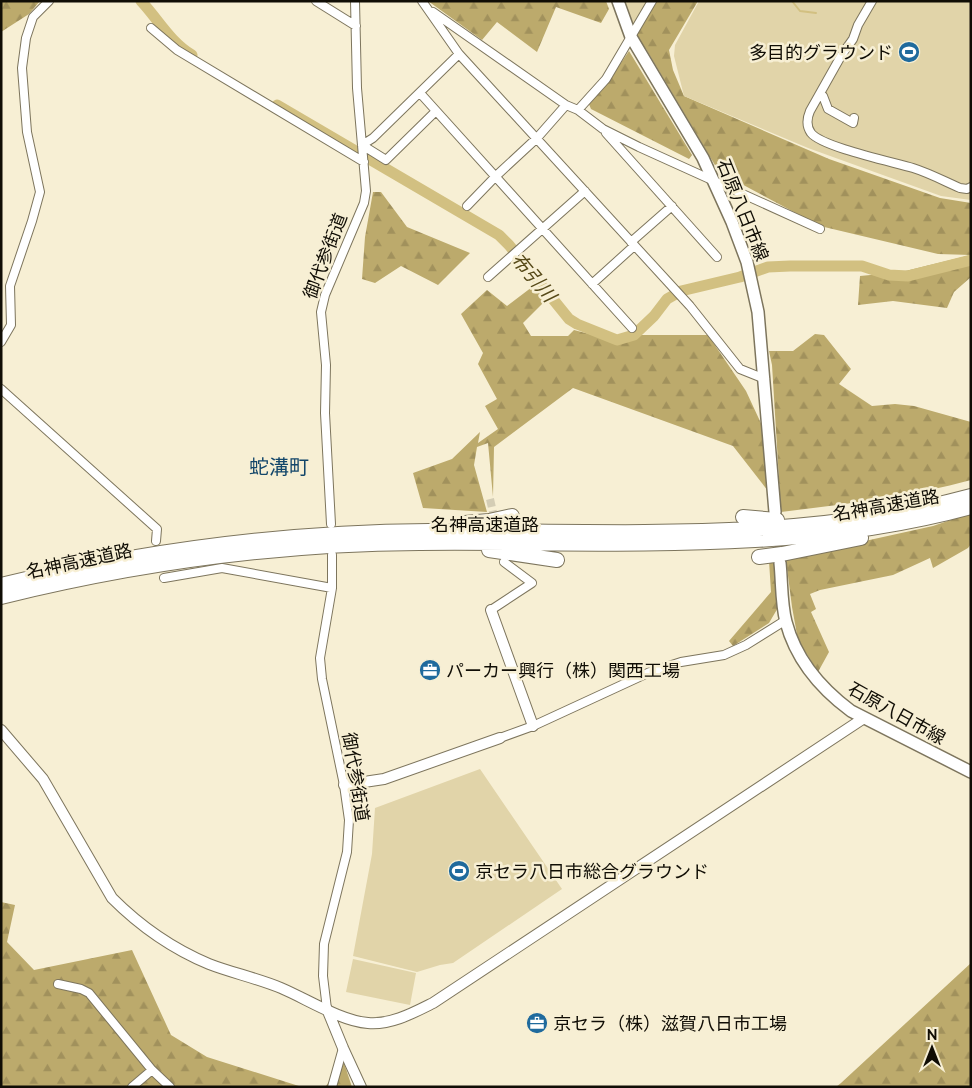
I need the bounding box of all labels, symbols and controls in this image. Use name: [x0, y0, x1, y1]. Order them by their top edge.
sports icon: 多目的グラウンド: [897, 40, 921, 64]
place label: 多目的グラウンド: [749, 42, 893, 63]
street label: 石原八日市線: [713, 156, 773, 264]
street label: 御代参街道: [299, 210, 351, 302]
water label: 布引川: [507, 248, 562, 307]
district label: 蛇溝町: [249, 455, 309, 479]
street label: 名神高速道路: [831, 485, 941, 525]
street label: 名神高速道路: [431, 514, 539, 535]
street label: 名神高速道路: [24, 540, 134, 582]
office icon: パーカー興行（株）関西工場: [418, 658, 442, 682]
place label: パーカー興行（株）関西工場: [446, 660, 680, 681]
street label: 石原八日市線: [845, 678, 949, 748]
street label: 御代参街道: [339, 731, 373, 823]
sports icon: 京セラ八日市総合グラウンド: [447, 859, 471, 883]
place label: 京セラ八日市総合グラウンド: [475, 861, 709, 882]
office icon: 京セラ（株）滋賀八日市工場: [525, 1011, 549, 1035]
place label: 京セラ（株）滋賀八日市工場: [553, 1013, 787, 1034]
north arrow: [907, 1023, 957, 1073]
text: N: [927, 1027, 937, 1043]

